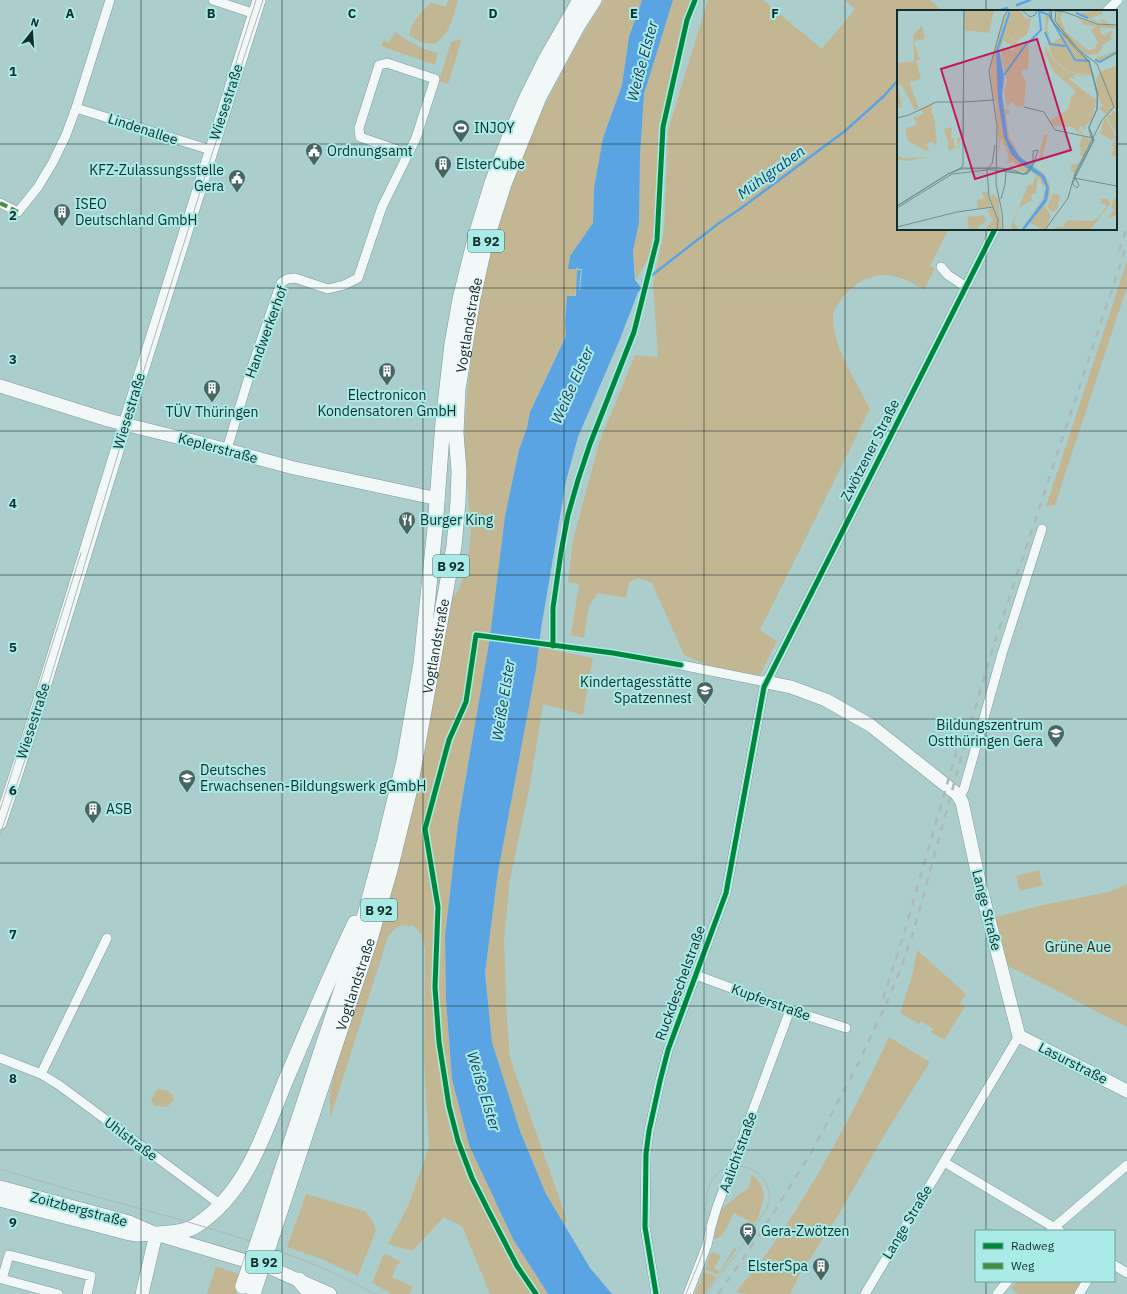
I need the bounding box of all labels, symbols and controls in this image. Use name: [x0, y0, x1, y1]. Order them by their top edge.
text: A: [66, 5, 75, 22]
text: B: [207, 5, 216, 22]
text: C: [348, 5, 357, 22]
text: D: [488, 5, 498, 22]
text: E: [630, 5, 638, 22]
text: F: [771, 5, 779, 22]
inset map: [897, 10, 1117, 230]
north arrow: [12, 12, 52, 52]
text: N: [29, 15, 41, 30]
water label: Weiße Elster: [622, 18, 662, 103]
street label: Wiesestraße: [205, 61, 247, 142]
text: 1: [9, 63, 17, 80]
street label: Lindenallee: [106, 109, 181, 149]
sports icon: INJOY: [451, 118, 471, 143]
place label: INJOY: [474, 119, 515, 137]
public building icon: Ordnungsamt: [304, 141, 324, 166]
water label: Mühlgraben: [733, 141, 809, 203]
place label: Ordnungsamt: [327, 142, 413, 160]
building icon: ElsterCube: [433, 154, 453, 179]
place label: ElsterCube: [456, 155, 525, 173]
place label: KFZ-Zulassungsstelle Gera: [89, 161, 225, 195]
public building icon: KFZ-Zulassungsstelle Gera: [227, 168, 247, 193]
place label: ISEO Deutschland GmbH: [75, 195, 197, 229]
building icon: ISEO Deutschland GmbH: [52, 202, 72, 227]
text: 2: [9, 207, 17, 224]
road number: B 92: [468, 230, 504, 252]
street label: Vogtlandstraße: [452, 275, 486, 374]
street label: Handwerkerhof: [241, 283, 291, 381]
water label: Weiße Elster: [547, 343, 598, 426]
text: 3: [9, 351, 17, 368]
building icon: Electronicon Kondensatoren GmbH: [377, 361, 397, 386]
street label: Wiesestraße: [109, 370, 149, 451]
building icon: TÜV Thüringen: [202, 378, 222, 403]
place label: Electronicon Kondensatoren GmbH: [317, 386, 457, 420]
street label: Zwötzener Straße: [837, 396, 904, 504]
place label: TÜV Thüringen: [166, 403, 258, 421]
street label: Keplerstraße: [176, 429, 260, 467]
text: 4: [9, 495, 17, 512]
restaurant icon: Burger King: [397, 510, 417, 535]
place label: Burger King: [420, 511, 494, 529]
road number: B 92: [433, 555, 469, 577]
street label: Vogtlandstraße: [418, 597, 453, 695]
text: 5: [9, 639, 17, 656]
water label: Weiße Elster: [487, 657, 519, 742]
place label: Kindertagesstätte Spatzennest: [580, 673, 692, 707]
street label: Wiesestraße: [12, 680, 54, 761]
school or university icon: Kindertagesstätte Spatzennest: [695, 680, 715, 705]
place label: Bildungszentrum Ostthüringen Gera: [928, 716, 1044, 750]
school or university icon: Bildungszentrum Ostthüringen Gera: [1046, 723, 1066, 748]
place label: Deutsches Erwachsenen-Bildungswerk gGmbH: [200, 761, 426, 795]
school or university icon: Deutsches Erwachsenen-Bildungswerk gGmbH: [177, 768, 197, 793]
text: 6: [9, 782, 17, 799]
building icon: ASB: [83, 799, 103, 824]
place label: ASB: [106, 800, 132, 818]
street label: Lange Straße: [968, 868, 1006, 953]
road number: B 92: [361, 899, 397, 921]
street label: Ruckdeschelstraße: [651, 923, 709, 1043]
text: 7: [9, 926, 17, 943]
street label: Vogtlandstraße: [332, 936, 379, 1033]
park label: Grüne Aue: [1045, 938, 1112, 956]
street label: Kupferstraße: [729, 979, 813, 1025]
street label: Lasurstraße: [1035, 1038, 1111, 1088]
water label: Weiße Elster: [463, 1049, 505, 1134]
text: 8: [9, 1070, 17, 1087]
street label: Aalichtstraße: [715, 1109, 761, 1195]
street label: Uhlstraße: [101, 1113, 161, 1165]
street label: Lange Straße: [878, 1182, 936, 1262]
street label: Zoitzbergstraße: [29, 1187, 130, 1231]
text: 9: [9, 1214, 17, 1231]
station icon: Gera-Zwötzen: [738, 1221, 758, 1246]
place label: Gera-Zwötzen: [761, 1222, 849, 1240]
legend: [975, 1230, 1115, 1282]
text: Radweg: [1011, 1238, 1055, 1253]
road number: B 92: [246, 1251, 282, 1273]
building icon: ElsterSpa: [811, 1256, 831, 1281]
place label: ElsterSpa: [748, 1257, 809, 1275]
text: Weg: [1011, 1258, 1035, 1273]

